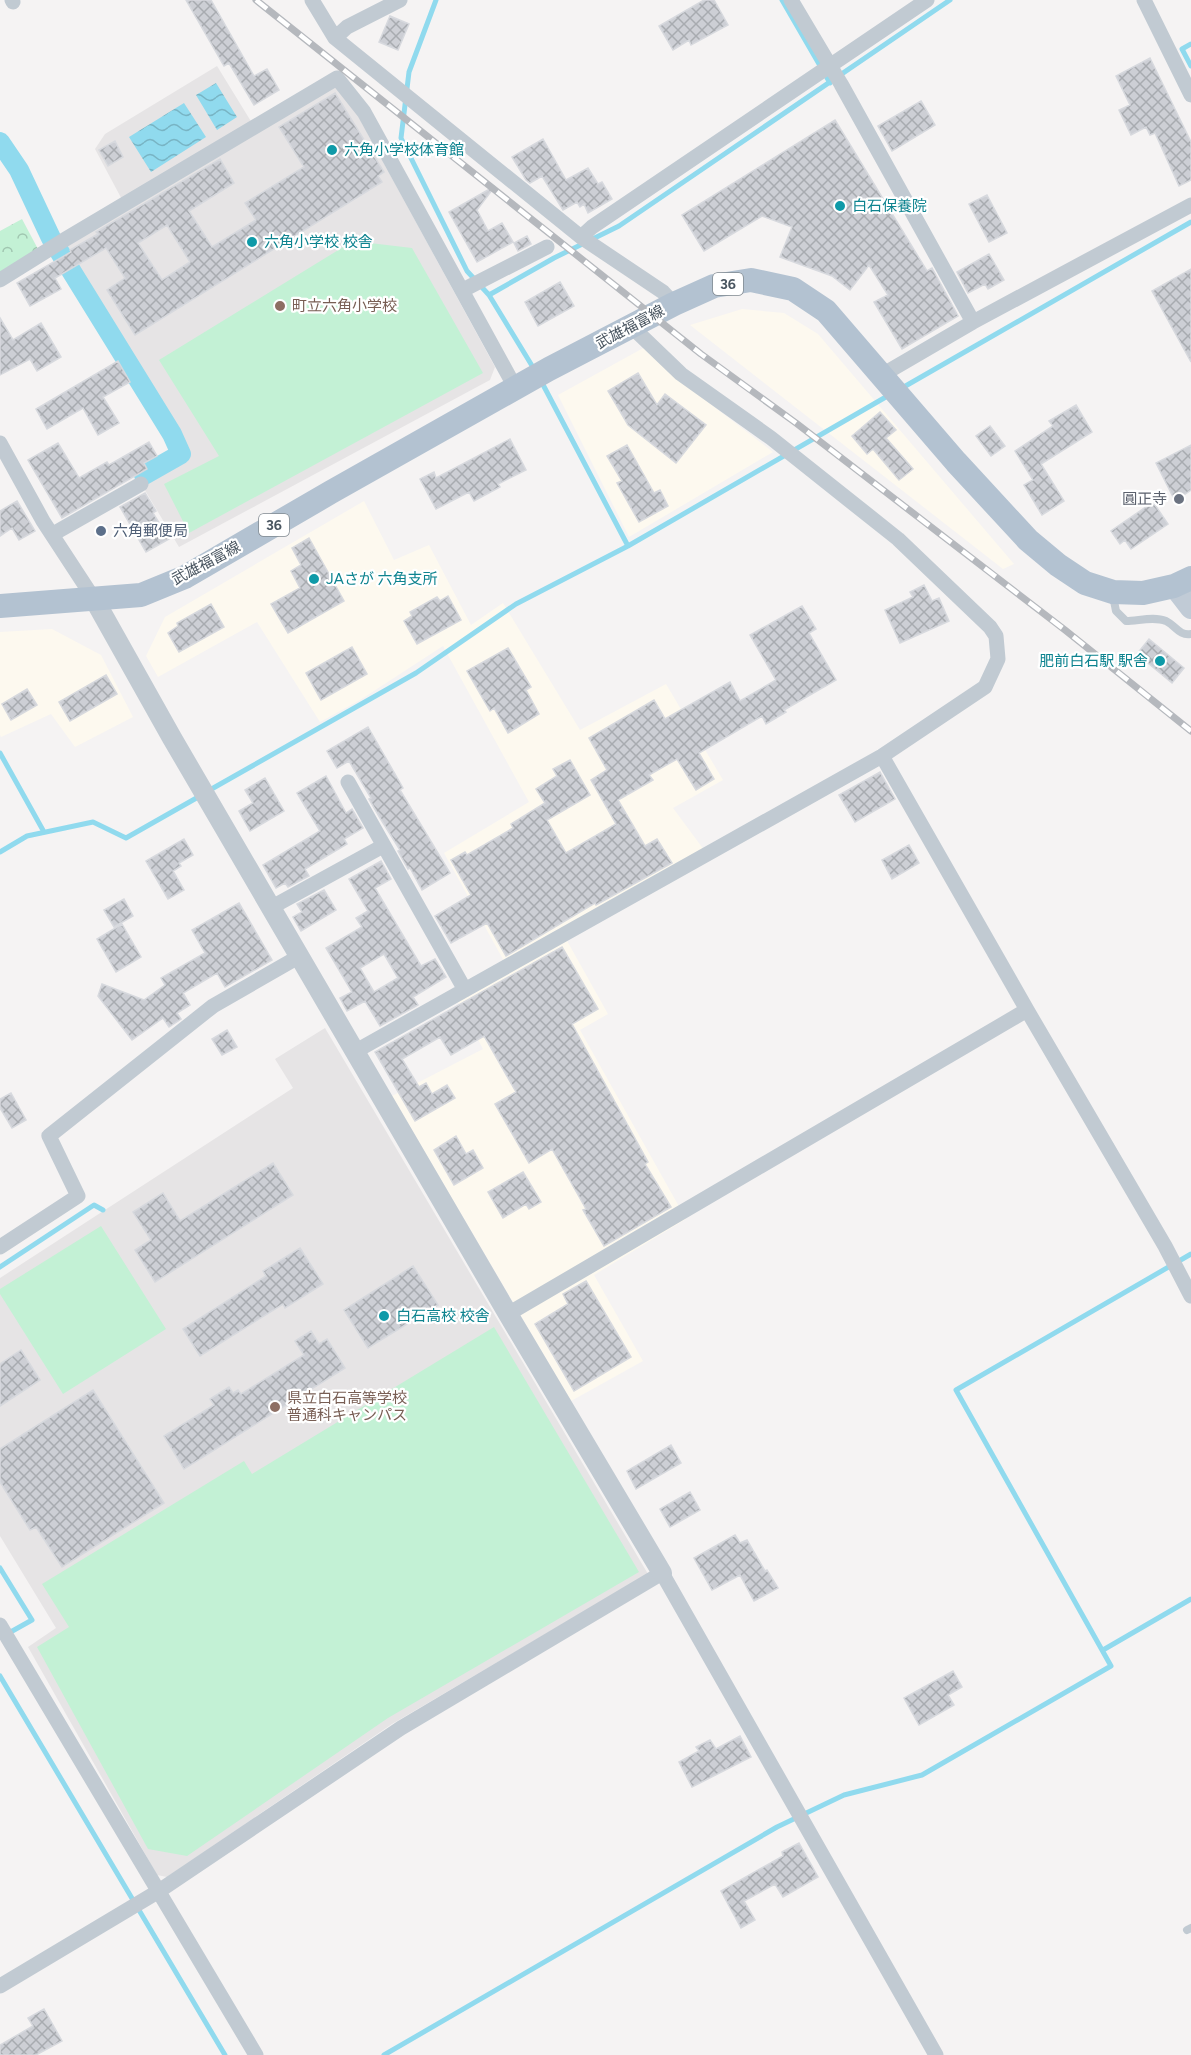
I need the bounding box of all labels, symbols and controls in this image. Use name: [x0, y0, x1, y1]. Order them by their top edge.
place label: 六角小学校体育館: [344, 141, 464, 159]
marker: 六角小学校体育館: [325, 143, 339, 157]
place label: 白石保養院: [852, 197, 927, 215]
marker: 白石保養院: [833, 199, 847, 213]
place label: 六角小学校 校舎: [264, 233, 373, 251]
marker: 六角小学校 校舎: [245, 235, 259, 249]
road number: 36: [713, 273, 743, 295]
place label: 町立六角小学校: [292, 297, 397, 315]
marker: 町立六角小学校: [273, 299, 287, 313]
street label: 武雄福富線: [593, 301, 667, 353]
place label: 圓正寺: [1122, 490, 1167, 508]
marker: 圓正寺: [1172, 492, 1186, 506]
road number: 36: [259, 514, 289, 536]
place label: 六角郵便局: [113, 522, 188, 540]
marker: 六角郵便局: [94, 524, 108, 538]
street label: 武雄福富線: [169, 537, 243, 589]
place label: JAさが 六角支所: [326, 570, 438, 588]
marker: JAさが 六角支所: [307, 572, 321, 586]
place label: 肥前白石駅 駅舎: [1039, 652, 1148, 670]
marker: 肥前白石駅 駅舎: [1153, 654, 1167, 668]
place label: 白石高校 校舎: [396, 1307, 490, 1325]
marker: 白石高校 校舎: [377, 1309, 391, 1323]
place label: 県立白石高等学校 普通科キャンパス: [287, 1389, 407, 1424]
marker: 県立白石高等学校 普通科キャンパス: [268, 1400, 282, 1414]

